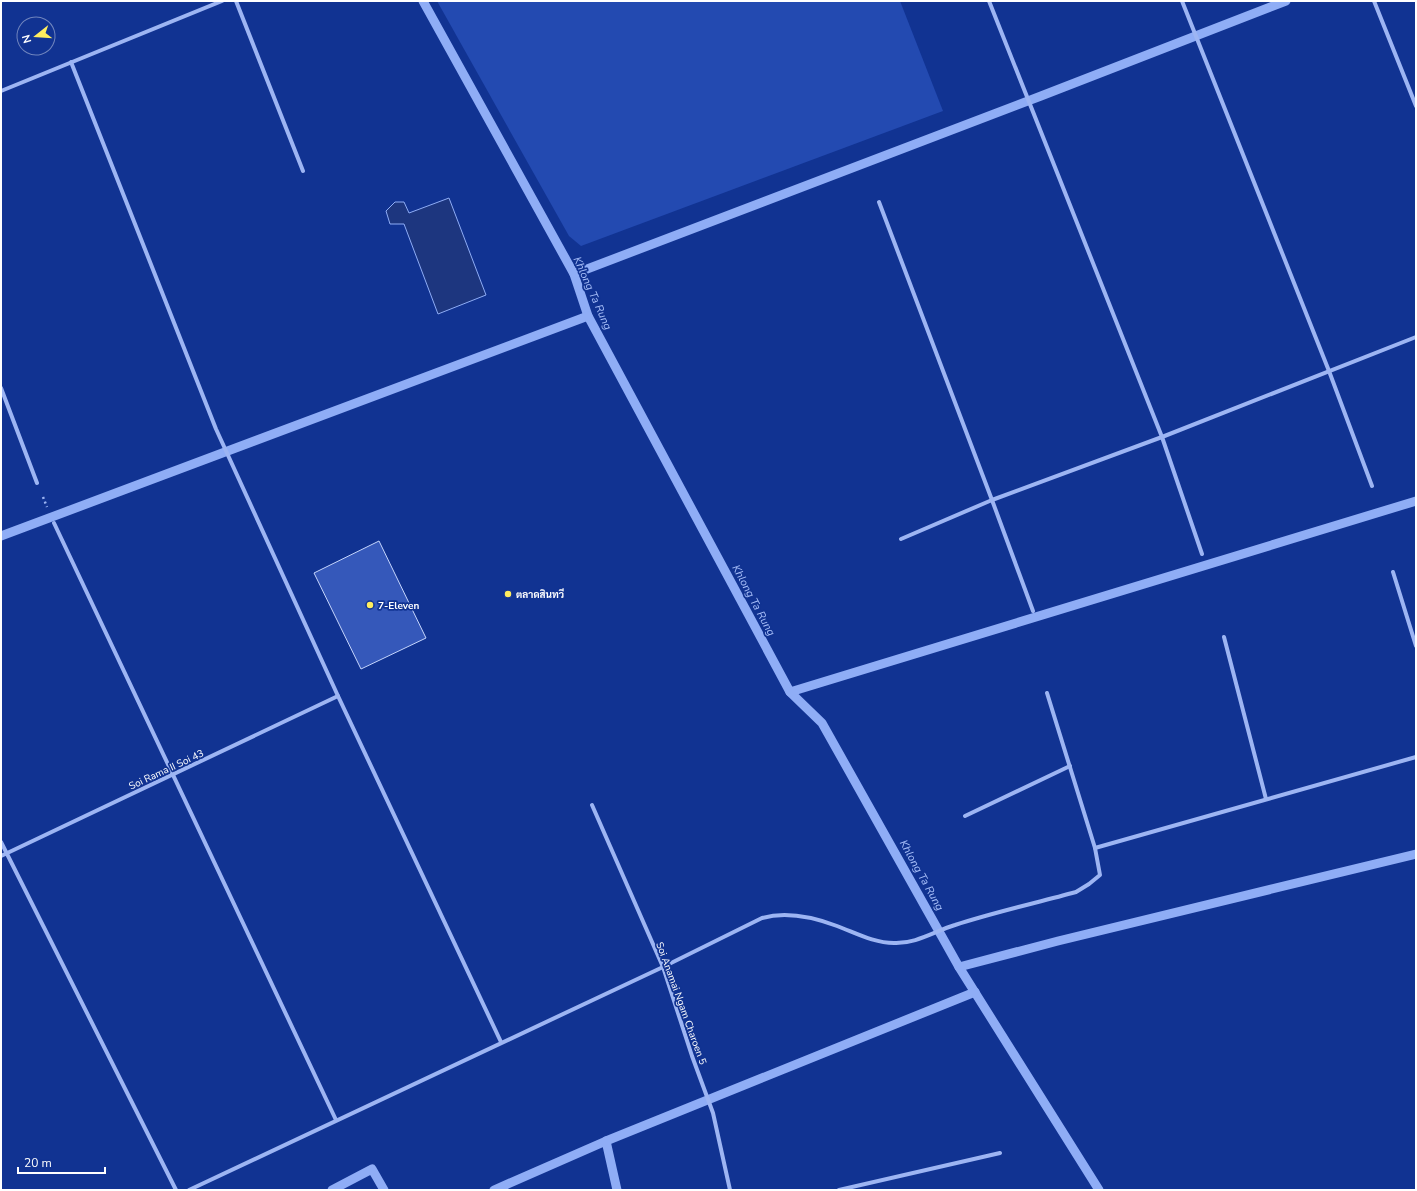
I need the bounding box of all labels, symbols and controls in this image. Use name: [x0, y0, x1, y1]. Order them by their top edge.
north arrow: [16, 16, 56, 56]
text: N: [19, 33, 35, 45]
water label: Khlong Ta Rung: [570, 254, 616, 333]
water label: Khlong Ta Rung: [728, 562, 779, 639]
place label: ตลาดสินทวี: [516, 588, 564, 602]
marker: ตลาดสินทวี: [503, 589, 513, 599]
place label: 7-Eleven: [378, 599, 419, 613]
marker: 7-Eleven: [365, 600, 375, 610]
street label: Soi Rama II Soi 43: [127, 746, 206, 793]
water label: Khlong Ta Rung: [896, 837, 947, 914]
street label: Soi Anamai Ngam Charoen 5: [652, 940, 710, 1067]
scale bar: [18, 1149, 105, 1175]
text: 20 m: [24, 1155, 52, 1171]

